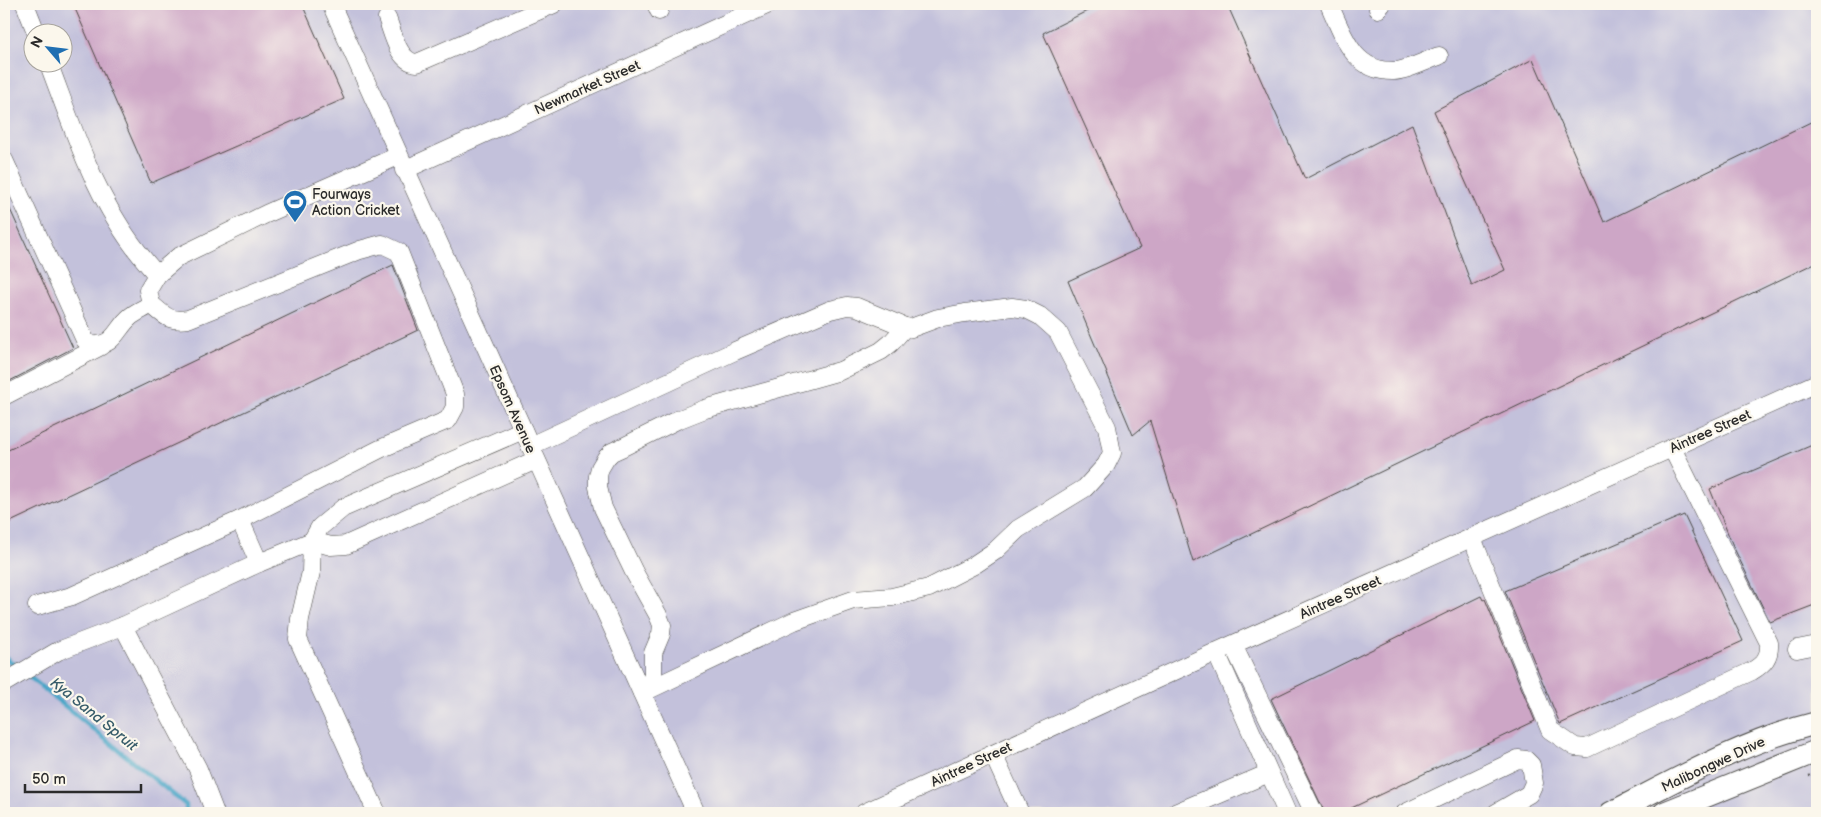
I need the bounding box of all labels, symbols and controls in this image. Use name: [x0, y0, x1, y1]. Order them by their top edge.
north arrow: [22, 22, 72, 72]
text: N: [27, 33, 47, 51]
street label: Newmarket Street: [532, 56, 643, 118]
place label: Fourways Action Cricket: [312, 186, 401, 219]
sports icon: Fourways Action Cricket: [282, 189, 308, 223]
street label: Epsom Avenue: [486, 363, 540, 456]
street label: Aintree Street: [1667, 406, 1754, 457]
street label: Aintree Street: [1297, 572, 1384, 623]
water label: Kya Sand Spruit: [46, 673, 141, 756]
street label: Malibongwe Drive: [1659, 733, 1768, 796]
street label: Aintree Street: [928, 738, 1015, 791]
scale bar: [25, 762, 141, 794]
text: 50 m: [32, 770, 66, 789]

